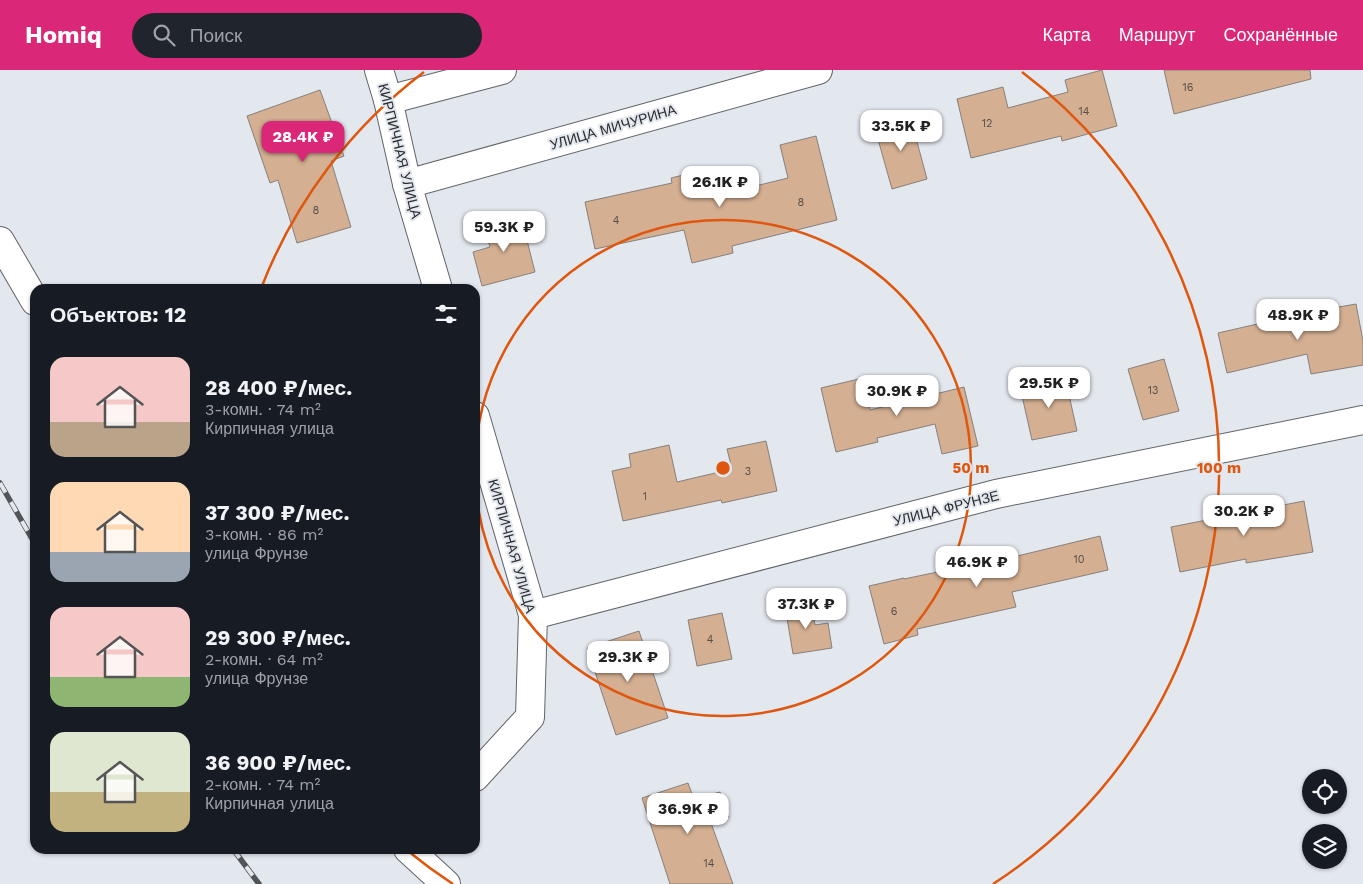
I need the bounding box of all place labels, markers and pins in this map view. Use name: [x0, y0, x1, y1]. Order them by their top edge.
pin: 33.5K ₽: [855, 109, 947, 152]
pin: 28.4K ₽: [257, 121, 349, 163]
pin: 26.1K ₽: [674, 166, 766, 208]
pin: 59.3K ₽: [458, 210, 550, 253]
pin: 48.9K ₽: [1252, 298, 1344, 341]
pin: 29.5K ₽: [1003, 366, 1095, 409]
pin: 30.9K ₽: [851, 374, 943, 417]
centre of rings: [714, 459, 732, 477]
pin: 30.2K ₽: [1198, 494, 1290, 537]
pin: 46.9K ₽: [931, 546, 1023, 588]
pin: 37.3K ₽: [760, 588, 852, 630]
pin: 29.3K ₽: [582, 640, 674, 683]
pin: 36.9K ₽: [642, 792, 734, 835]

